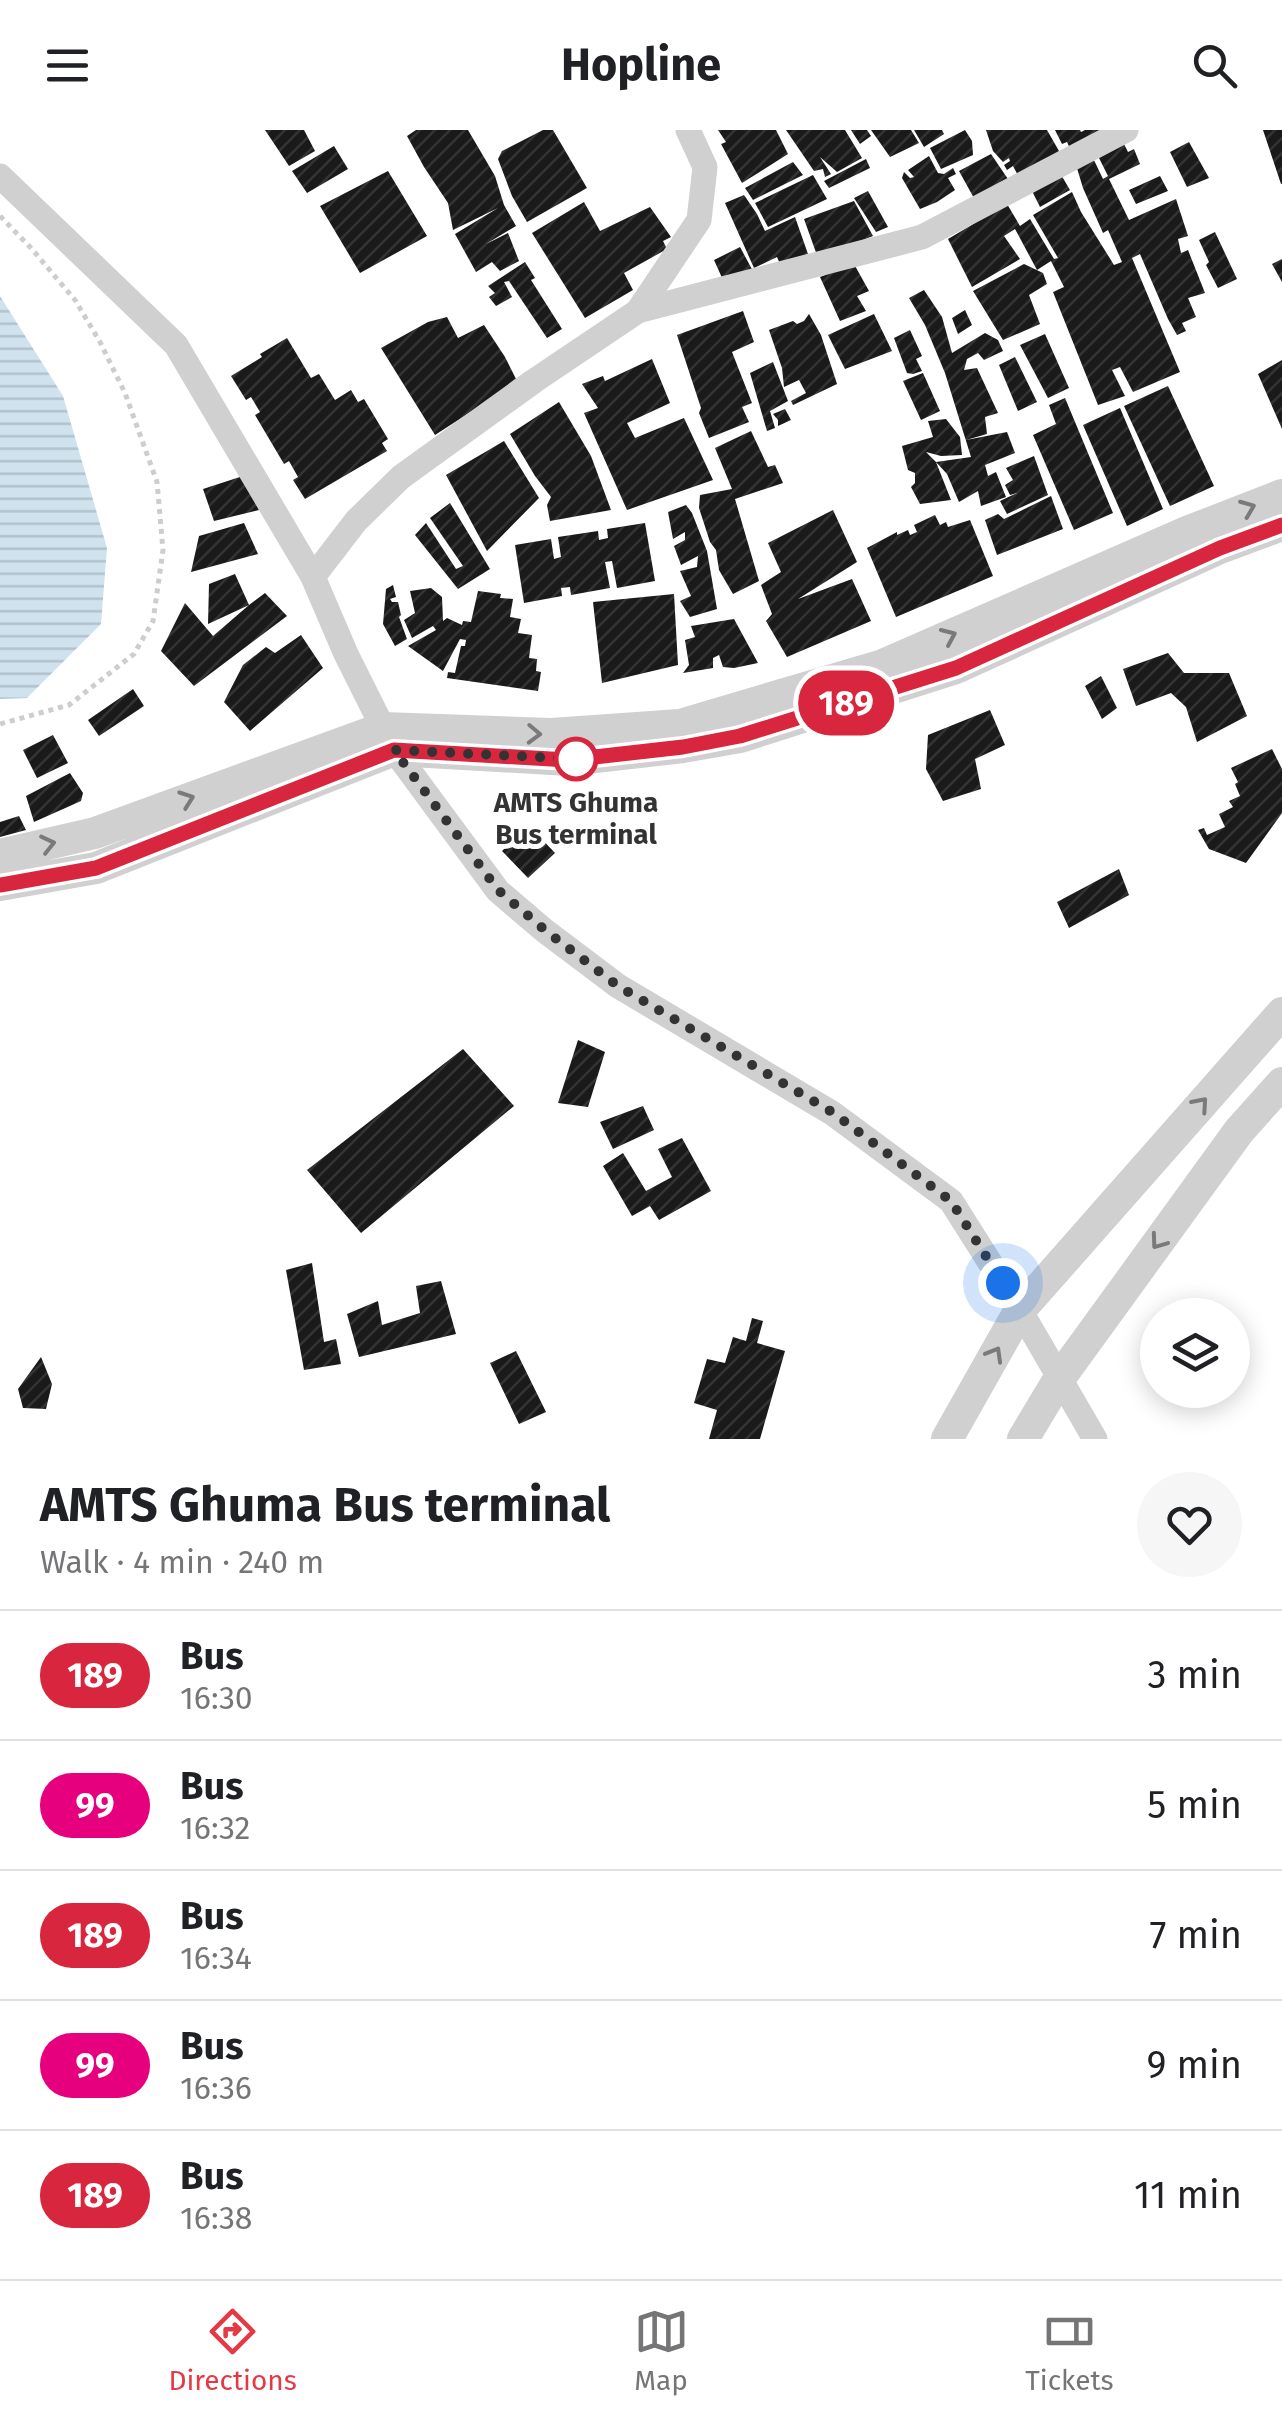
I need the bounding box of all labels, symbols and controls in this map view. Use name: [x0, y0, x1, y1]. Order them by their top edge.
icon: menu: [40, 38, 95, 93]
text: Hopline: [561, 38, 721, 92]
icon: search: [1187, 38, 1242, 93]
one-way arrow: [1238, 500, 1256, 520]
one-way arrow: [939, 628, 957, 648]
line badge: 189: [788, 670, 904, 736]
text: 189: [818, 682, 874, 724]
one-way arrow: [527, 723, 543, 744]
marker: AMTS Ghuma Bus terminal: [555, 738, 597, 780]
place label: AMTS Ghuma Bus terminal: [493, 786, 658, 851]
one-way arrow: [178, 790, 195, 811]
one-way arrow: [39, 835, 56, 856]
one-way arrow: [1190, 1098, 1208, 1116]
one-way arrow: [1151, 1231, 1170, 1250]
your location: [978, 1258, 1028, 1308]
map controls: [1140, 1298, 1250, 1408]
button: layers: [1140, 1298, 1250, 1408]
one-way arrow: [983, 1347, 1002, 1365]
button: heart: [1137, 1472, 1242, 1577]
text: AMTS Ghuma Bus terminal: [40, 1476, 610, 1534]
text: Walk · 4 min · 240 m: [40, 1543, 324, 1581]
text: Bus: [180, 1633, 244, 1679]
text: 3 min: [1147, 1652, 1242, 1698]
text: 189: [67, 1654, 123, 1696]
text: 16:30: [180, 1679, 253, 1717]
text: Bus: [180, 1763, 244, 1809]
text: 5 min: [1147, 1782, 1242, 1828]
text: 99: [75, 1784, 115, 1826]
text: 16:32: [180, 1809, 250, 1847]
text: Bus: [180, 1893, 244, 1939]
text: 7 min: [1150, 1912, 1242, 1958]
text: 189: [67, 1914, 123, 1956]
text: 16:34: [180, 1939, 252, 1977]
text: Bus: [180, 2023, 244, 2069]
text: 9 min: [1146, 2042, 1242, 2088]
text: 99: [75, 2044, 115, 2086]
text: 16:36: [180, 2069, 252, 2107]
text: Bus: [180, 2153, 244, 2199]
text: 11 min: [1134, 2172, 1242, 2218]
text: 189: [67, 2174, 123, 2216]
text: 16:38: [180, 2199, 252, 2237]
tab: Directions: [168, 2304, 297, 2397]
tab: Map: [634, 2304, 689, 2397]
tab: Tickets: [1025, 2304, 1114, 2397]

